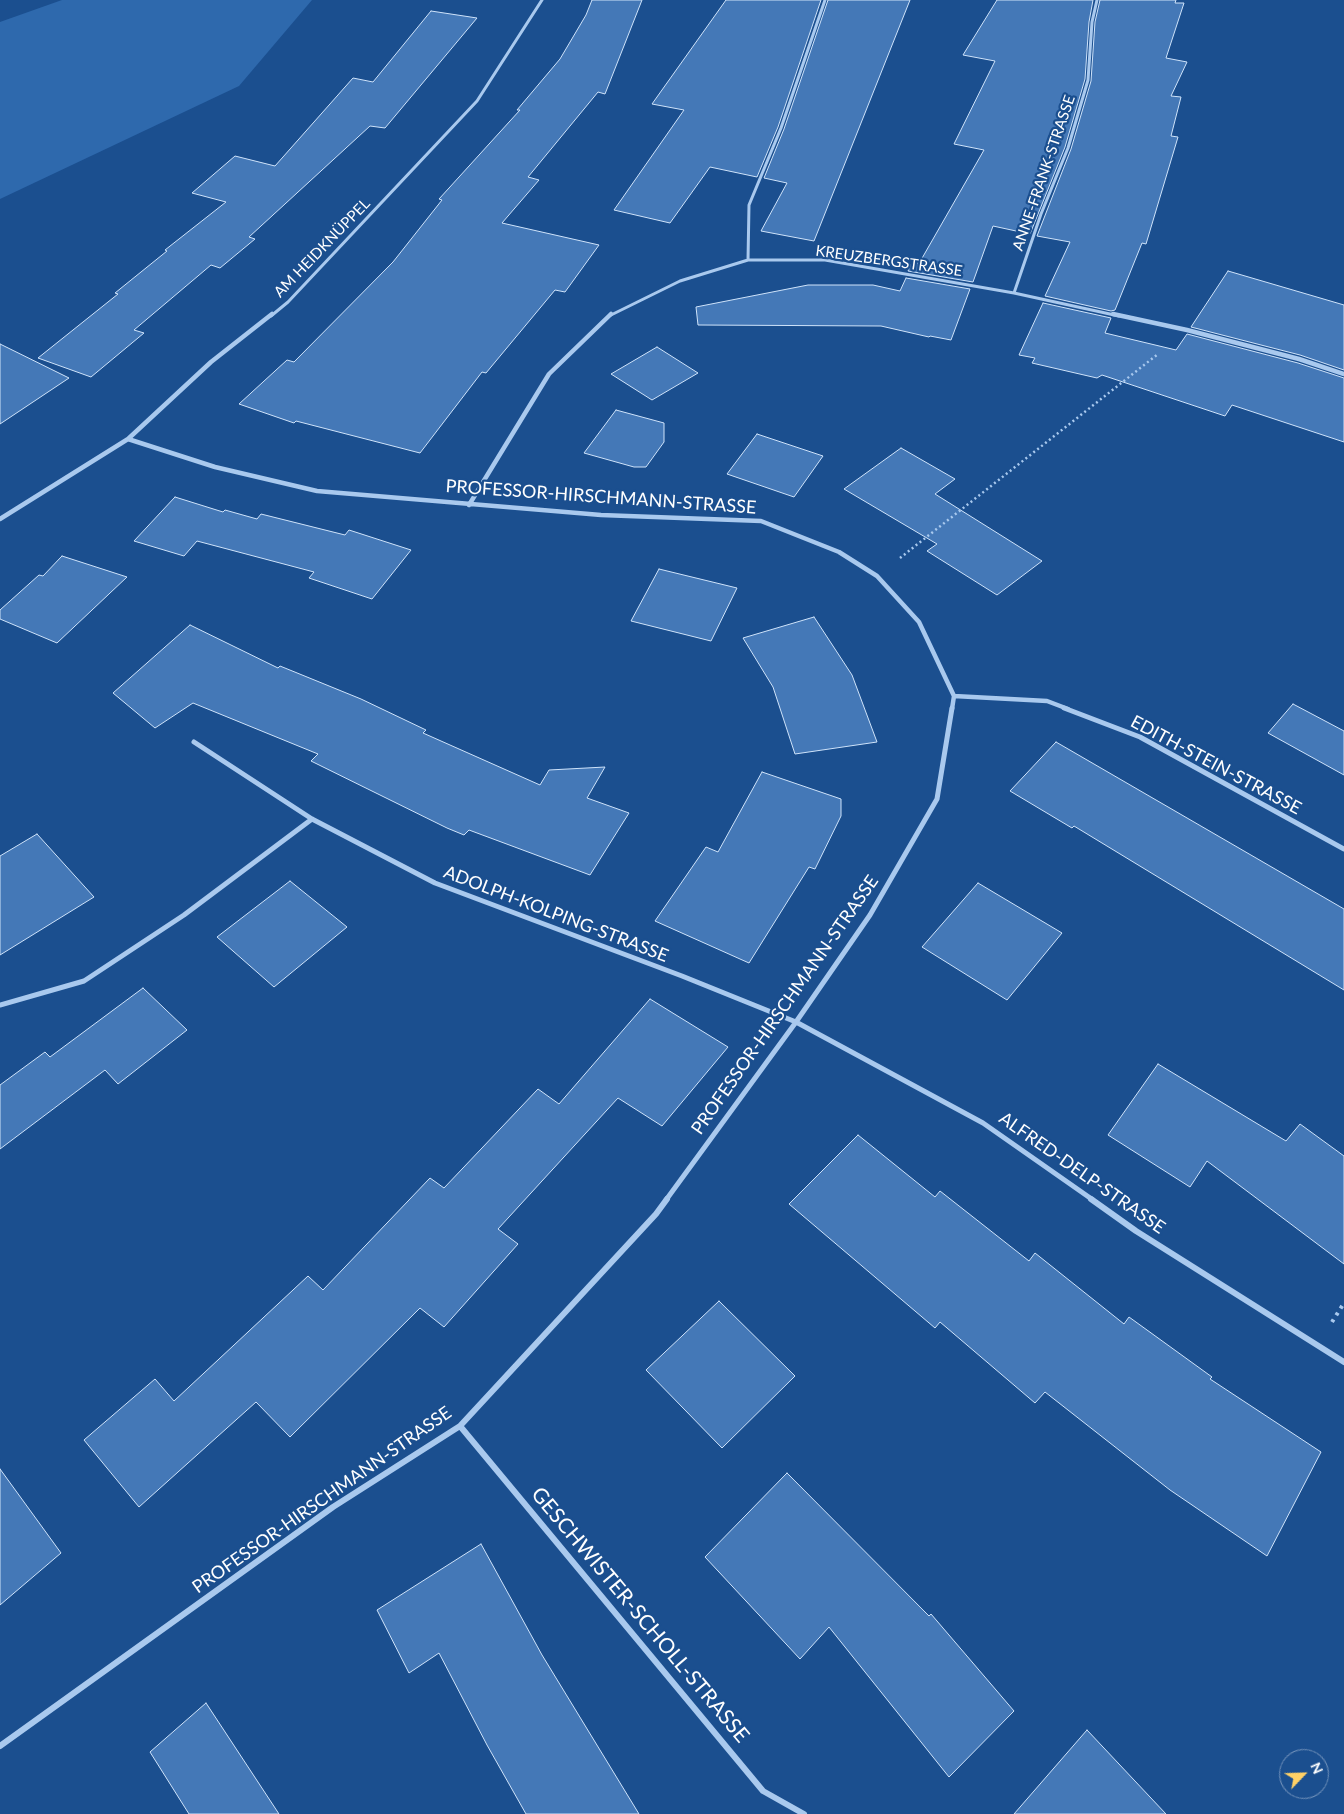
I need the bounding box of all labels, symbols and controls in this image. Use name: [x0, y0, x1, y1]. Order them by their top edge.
street label: ANNE-FRANK-STRASSE: [1009, 93, 1079, 253]
street label: AM HEIDKNÜPPEL: [270, 195, 374, 301]
street label: KREUZBERGSTRASSE: [814, 242, 964, 280]
street label: PROFESSOR-HIRSCHMANN-STRASSE: [445, 475, 757, 519]
street label: EDITH-STEIN-STRASSE: [1127, 711, 1305, 819]
street label: ADOLPH-KOLPING-STRASSE: [441, 861, 671, 967]
street label: PROFESSOR-HIRSCHMANN-STRASSE: [687, 871, 883, 1139]
street label: ALFRED-DELP-STRASSE: [995, 1107, 1169, 1239]
street label: PROFESSOR-HIRSCHMANN-STRASSE: [188, 1402, 456, 1598]
street label: GESCHWISTER-SCHOLL-STRASSE: [526, 1482, 754, 1748]
north arrow: [1279, 1749, 1329, 1799]
text: N: [1307, 1760, 1327, 1776]

